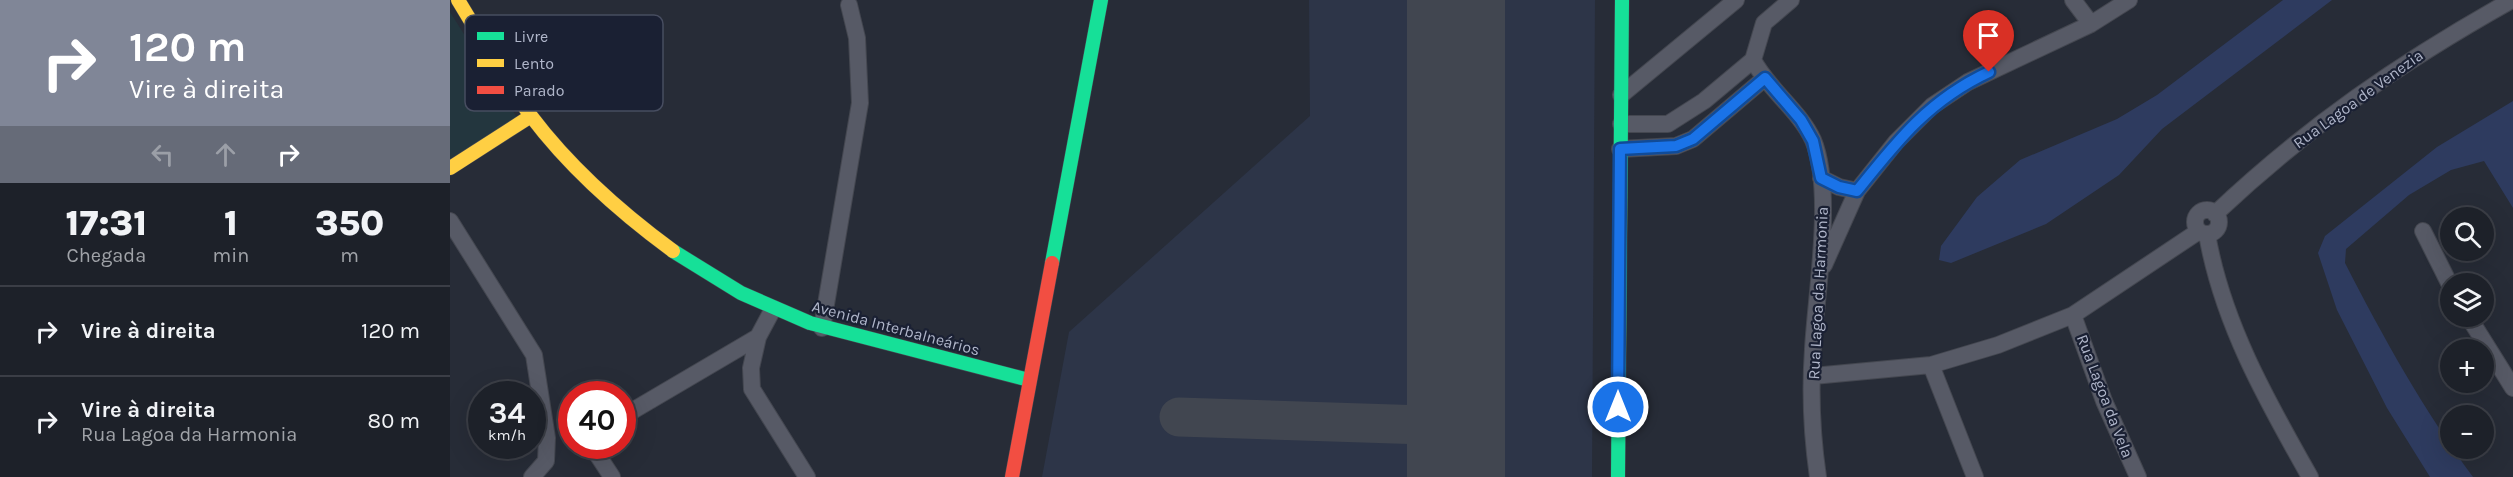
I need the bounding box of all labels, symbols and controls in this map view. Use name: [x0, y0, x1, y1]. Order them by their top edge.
pin: [1963, 10, 2014, 72]
legend: [465, 15, 663, 111]
icon: arrive: [1972, 19, 2005, 52]
text: 120 m: [129, 22, 246, 72]
icon: right: [30, 24, 108, 102]
text: Livre: [514, 27, 548, 46]
street label: Rua Lagoa de Venezia: [2289, 45, 2427, 153]
text: Lento: [514, 54, 554, 73]
text: Vire à direita: [129, 73, 284, 105]
text: Parado: [514, 81, 564, 100]
icon: left: [146, 138, 179, 171]
icon: ahead: [209, 138, 242, 171]
icon: right: [272, 138, 305, 171]
text: 17:31: [66, 202, 147, 244]
text: 1: [224, 202, 238, 244]
text: 350: [315, 202, 384, 244]
street label: Rua Lagoa da Harmonia: [1804, 206, 1832, 380]
map controls: [2440, 207, 2494, 459]
button: search: [2440, 207, 2494, 261]
text: Chegada: [66, 244, 146, 267]
text: min: [213, 244, 249, 267]
text: m: [340, 244, 359, 267]
button: layers: [2440, 273, 2494, 327]
street label: Avenida Interbalneários: [810, 296, 982, 360]
icon: right: [30, 315, 63, 348]
text: Vire à direita: [81, 318, 216, 344]
text: 120 m: [361, 318, 420, 344]
street label: Rua Lagoa da Vela: [2073, 332, 2137, 460]
button: +: [2440, 339, 2494, 393]
position arrow: [1586, 375, 1650, 439]
speed limit sign: 40: [558, 381, 636, 459]
text: 34: [489, 395, 525, 431]
text: Vire à direita: [81, 397, 216, 423]
icon: right: [30, 405, 63, 438]
button: −: [2440, 405, 2494, 459]
text: 80 m: [368, 408, 420, 434]
text: Rua Lagoa da Harmonia: [81, 423, 297, 446]
text: km/h: [488, 426, 526, 444]

